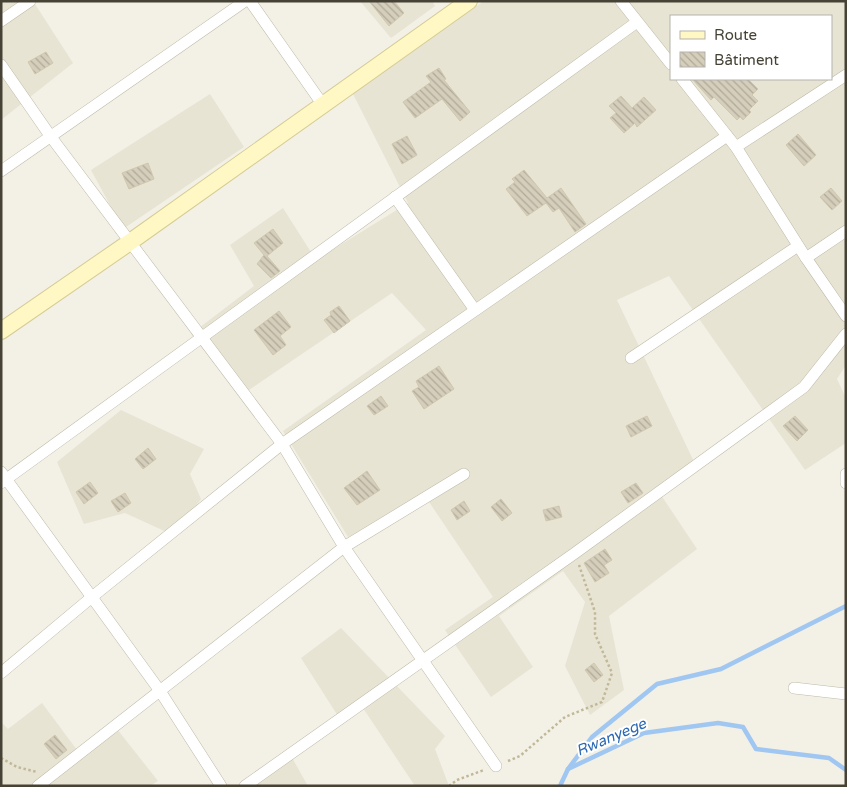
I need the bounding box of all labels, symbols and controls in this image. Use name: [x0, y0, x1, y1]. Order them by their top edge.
legend: [670, 15, 832, 80]
text: Route: [714, 26, 757, 44]
text: Bâtiment: [714, 51, 779, 69]
water label: Rwanyege: [573, 714, 650, 760]

